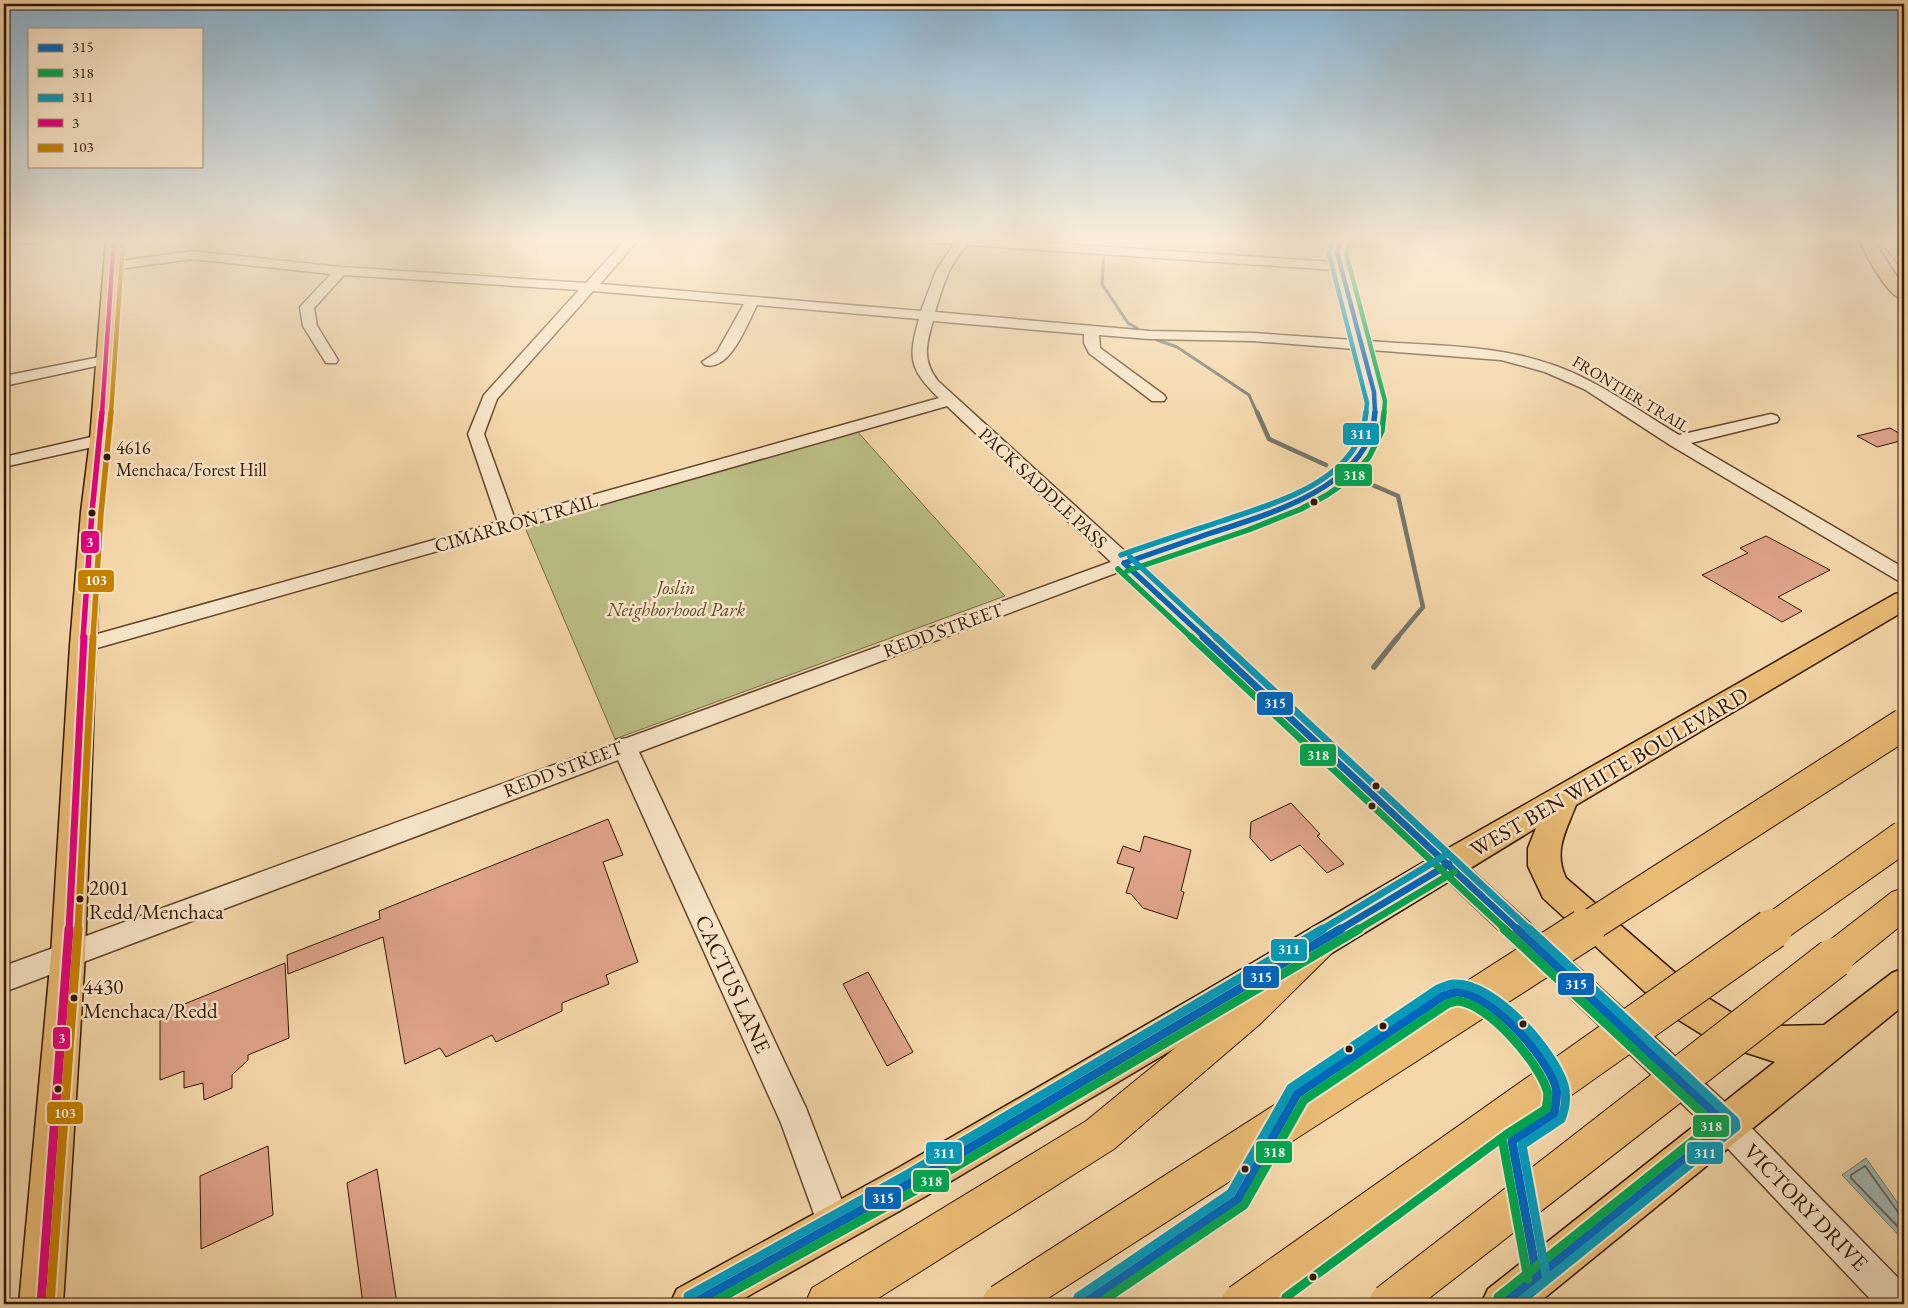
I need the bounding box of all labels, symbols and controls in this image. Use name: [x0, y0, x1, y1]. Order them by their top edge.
legend: [28, 28, 202, 168]
text: 315: [72, 37, 94, 56]
text: 318: [72, 63, 94, 82]
text: 311: [72, 87, 94, 106]
text: 3: [72, 113, 79, 132]
text: 103: [72, 137, 94, 156]
street label: FRONTIER TRAIL: [1569, 351, 1694, 438]
street label: PACK SADDLE PASS: [973, 422, 1113, 554]
line badge: 311: [1342, 422, 1380, 446]
text: 311: [1350, 425, 1372, 443]
place label: 4616 Menchaca/Forest Hill: [116, 436, 267, 481]
marker: 4616 Menchaca/Forest Hill: [102, 452, 112, 462]
line badge: 318: [1334, 463, 1373, 487]
text: 318: [1343, 466, 1365, 484]
street label: CIMARRON TRAIL: [432, 488, 600, 558]
unlabelled marker: [1309, 497, 1319, 507]
unlabelled marker: [87, 508, 97, 518]
line badge: 3: [80, 530, 100, 554]
text: 3: [86, 533, 94, 551]
line badge: 103: [77, 569, 115, 593]
text: 103: [85, 571, 107, 589]
park label: Joslin Neighborhood Park: [606, 575, 745, 622]
street label: REDD STREET: [880, 597, 1007, 663]
street label: WEST BEN WHITE BOULEVARD: [1465, 680, 1753, 864]
line badge: 315: [1256, 691, 1294, 716]
text: 315: [1264, 694, 1286, 712]
street label: REDD STREET: [500, 735, 627, 803]
line badge: 318: [1299, 743, 1337, 767]
text: 318: [1307, 746, 1329, 764]
unlabelled marker: [1371, 781, 1381, 791]
unlabelled marker: [1367, 801, 1377, 811]
place label: 2001 Redd/Menchaca: [89, 874, 224, 925]
marker: 2001 Redd/Menchaca: [75, 894, 85, 904]
street label: CACTUS LANE: [688, 910, 778, 1058]
line badge: 311: [1270, 938, 1308, 962]
text: 311: [1278, 940, 1300, 958]
line badge: 315: [1242, 965, 1280, 989]
text: 315: [1250, 968, 1272, 986]
line badge: 315: [1557, 972, 1595, 996]
place label: 4430 Menchaca/Redd: [83, 973, 218, 1024]
text: 315: [1565, 975, 1587, 993]
marker: 4430 Menchaca/Redd: [69, 993, 79, 1003]
unlabelled marker: [1518, 1019, 1528, 1029]
unlabelled marker: [1378, 1021, 1388, 1031]
line badge: 3: [52, 1026, 71, 1050]
text: 3: [58, 1029, 66, 1047]
unlabelled marker: [1344, 1044, 1354, 1054]
unlabelled marker: [53, 1084, 63, 1094]
line badge: 103: [46, 1101, 84, 1125]
text: 103: [54, 1104, 76, 1122]
line badge: 318: [1692, 1114, 1730, 1138]
text: 318: [1700, 1117, 1722, 1135]
street label: VICTORY DRIVE: [1738, 1137, 1874, 1277]
line badge: 318: [1255, 1140, 1293, 1164]
line badge: 311: [925, 1141, 963, 1165]
line badge: 311: [1686, 1141, 1724, 1165]
text: 318: [1263, 1143, 1285, 1161]
text: 311: [933, 1144, 955, 1162]
text: 311: [1694, 1144, 1716, 1162]
unlabelled marker: [1240, 1164, 1250, 1174]
line badge: 318: [912, 1169, 950, 1193]
text: 318: [920, 1172, 942, 1190]
line badge: 315: [864, 1186, 902, 1210]
text: 315: [872, 1189, 894, 1207]
unlabelled marker: [1308, 1272, 1318, 1282]

